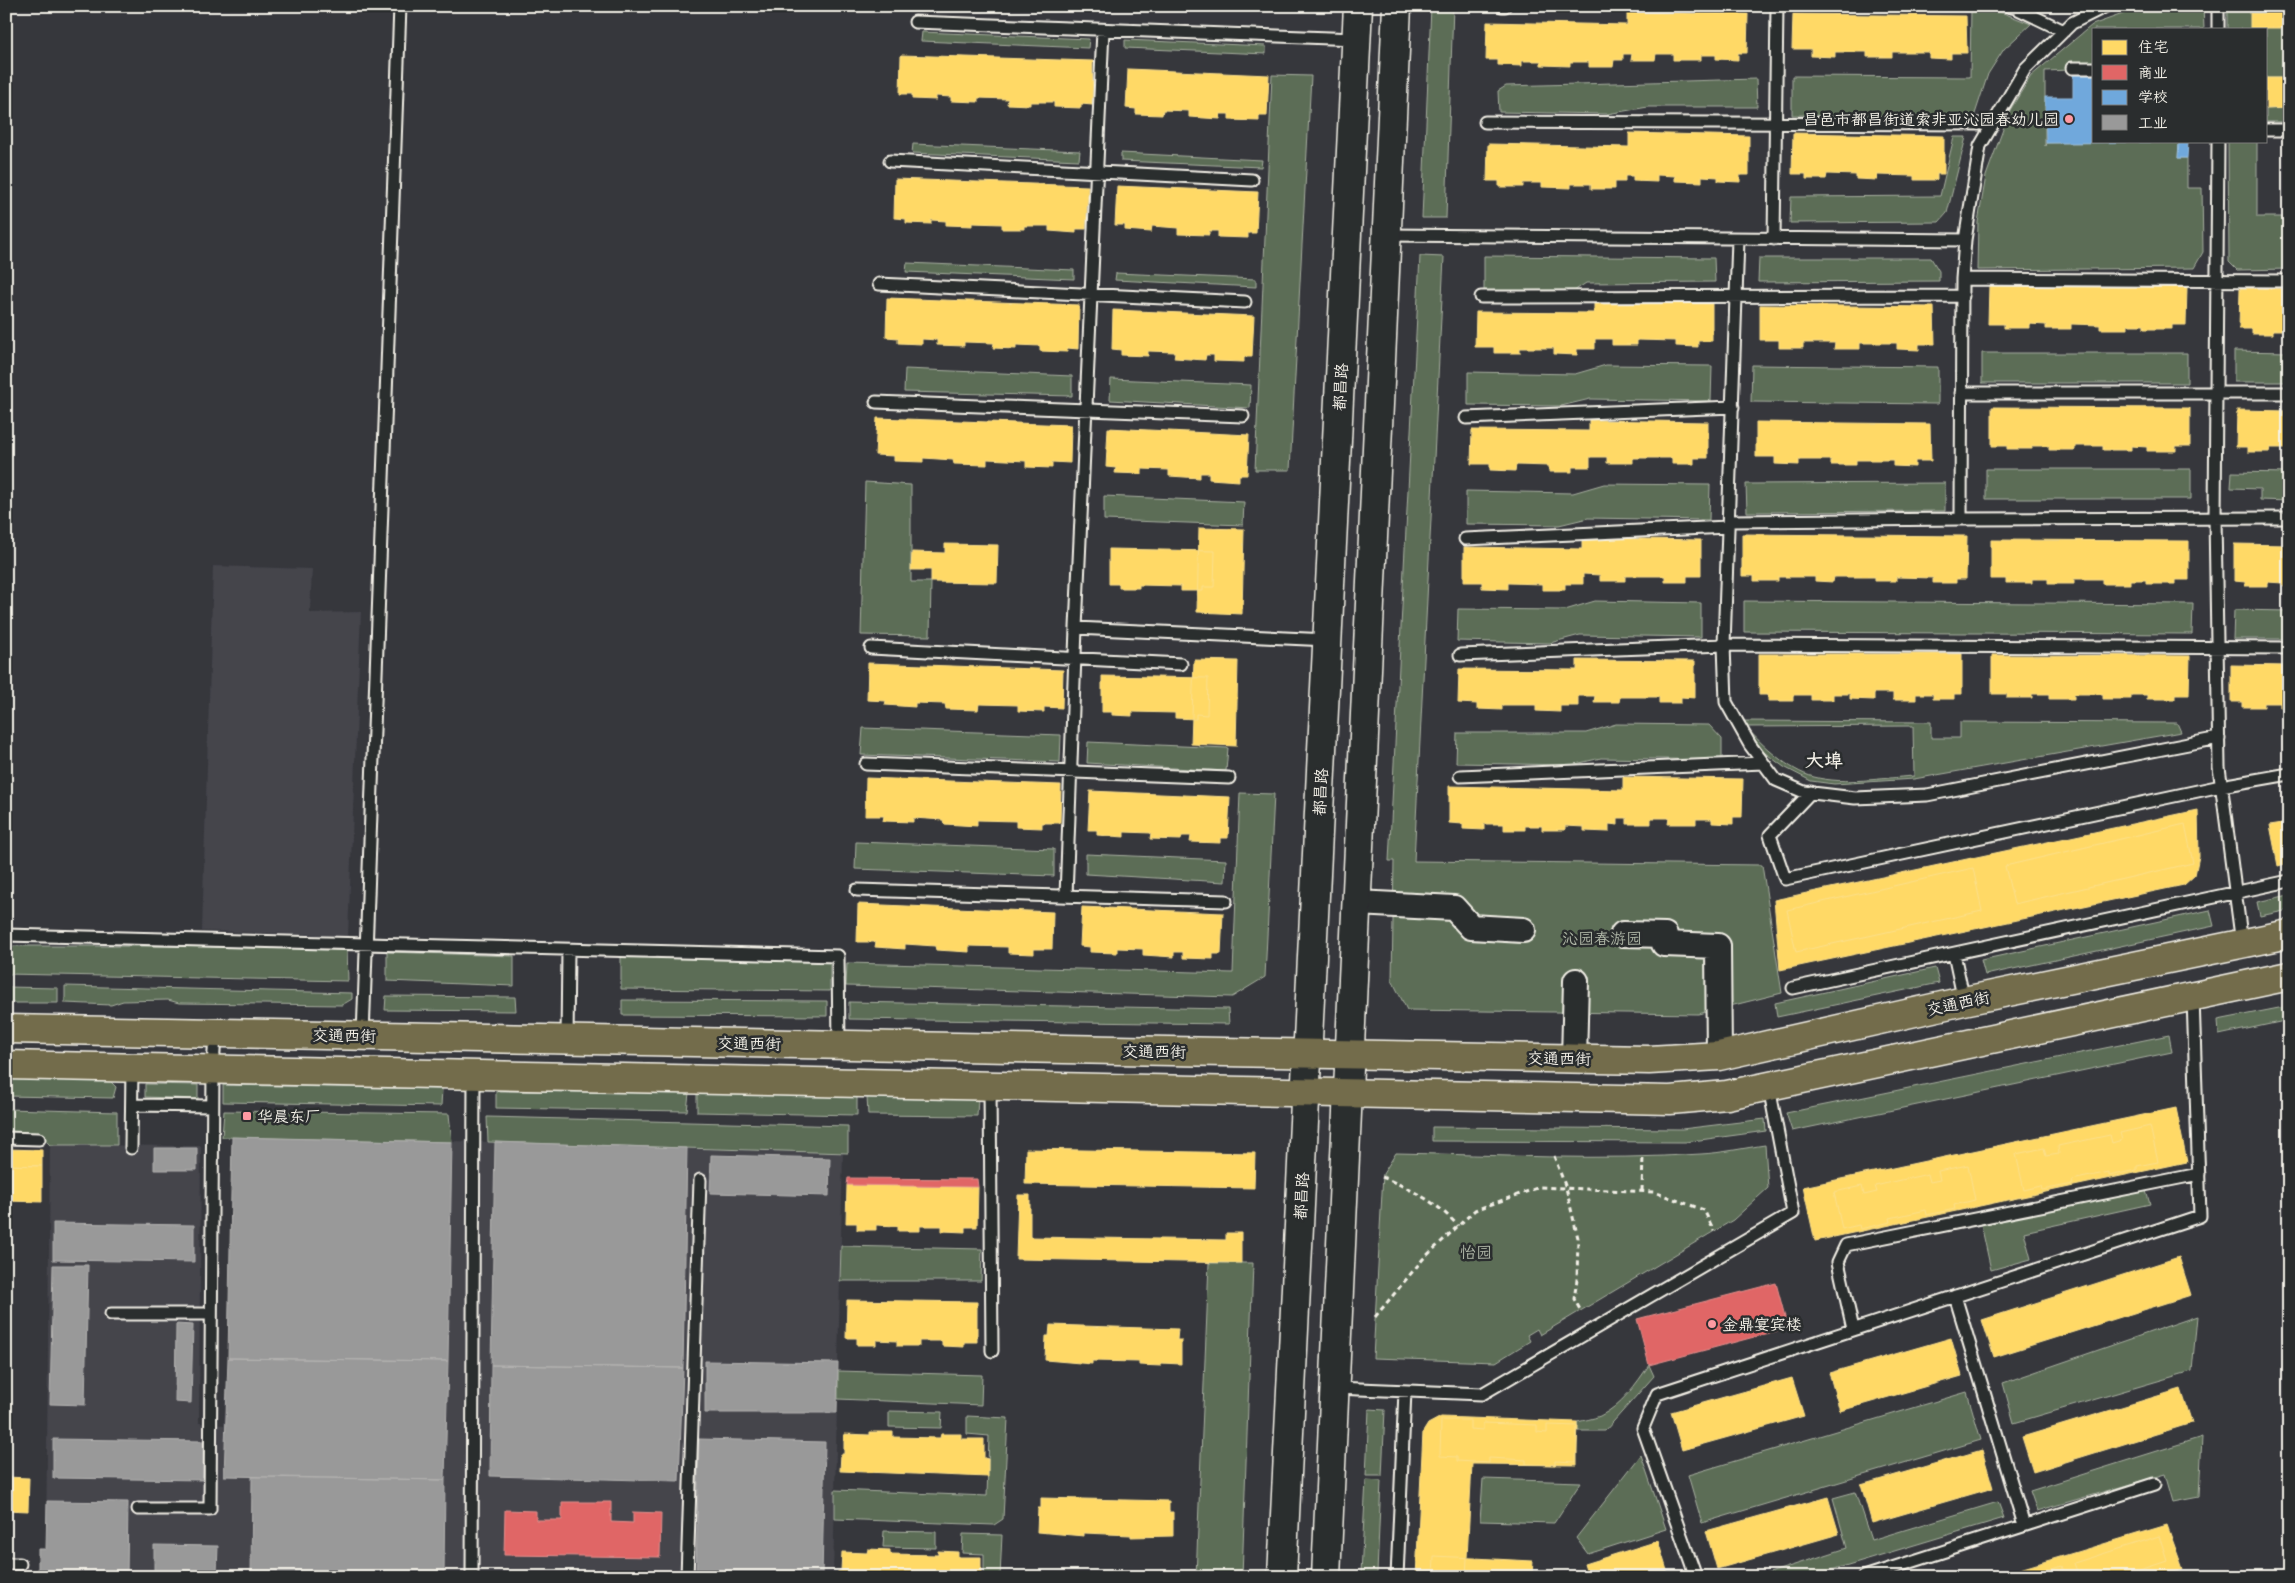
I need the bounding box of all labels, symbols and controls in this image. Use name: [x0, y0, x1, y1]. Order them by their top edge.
legend: [2092, 28, 2268, 142]
text: 住宅: [2138, 36, 2168, 57]
text: 商业: [2138, 62, 2168, 83]
text: 学校: [2138, 86, 2168, 107]
place label: 昌邑市都昌街道索非亚沁园春幼儿园: [1803, 108, 2059, 130]
text: 工业: [2138, 112, 2168, 133]
marker: 昌邑市都昌街道索非亚沁园春幼儿园: [2063, 113, 2075, 125]
street label: 都昌路: [1328, 362, 1352, 412]
district label: 大埠: [1805, 747, 1843, 773]
street label: 都昌路: [1308, 767, 1332, 817]
park label: 沁园春游园: [1562, 927, 1642, 949]
street label: 交通西街: [1924, 986, 1992, 1020]
street label: 交通西街: [312, 1023, 376, 1047]
street label: 交通西街: [717, 1031, 781, 1055]
street label: 交通西街: [1122, 1039, 1186, 1063]
street label: 交通西街: [1527, 1046, 1591, 1070]
place label: 华晨东厂: [257, 1105, 321, 1127]
marker: 华晨东厂: [241, 1110, 253, 1122]
street label: 都昌路: [1289, 1171, 1313, 1221]
park label: 怡园: [1460, 1241, 1492, 1263]
place label: 金鼎宴宾楼: [1722, 1313, 1802, 1335]
marker: 金鼎宴宾楼: [1706, 1318, 1718, 1330]

